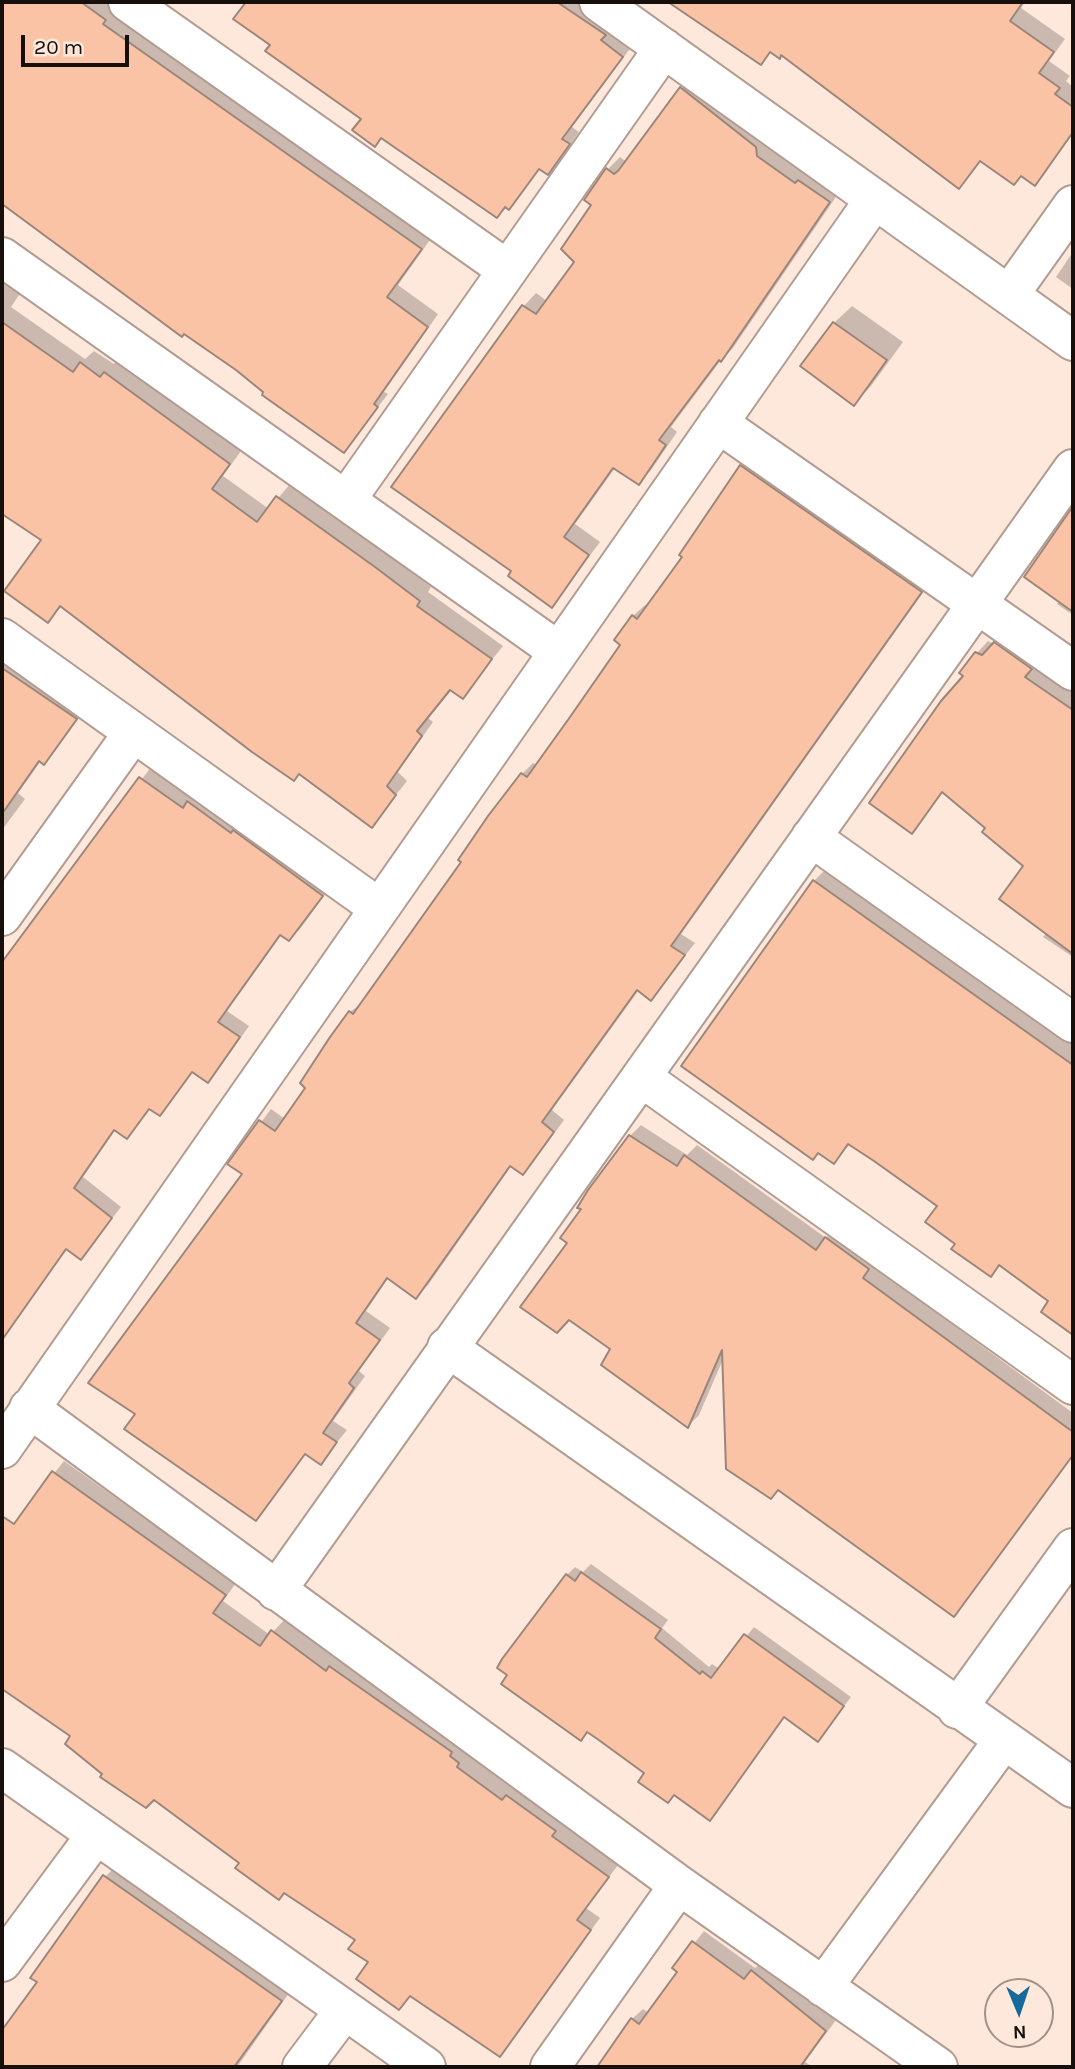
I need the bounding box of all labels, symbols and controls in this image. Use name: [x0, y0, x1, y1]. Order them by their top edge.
scale bar: [24, 21, 133, 65]
text: 20 m: [34, 35, 83, 59]
north arrow: [984, 1978, 1054, 2048]
text: N: [1012, 2021, 1027, 2043]

